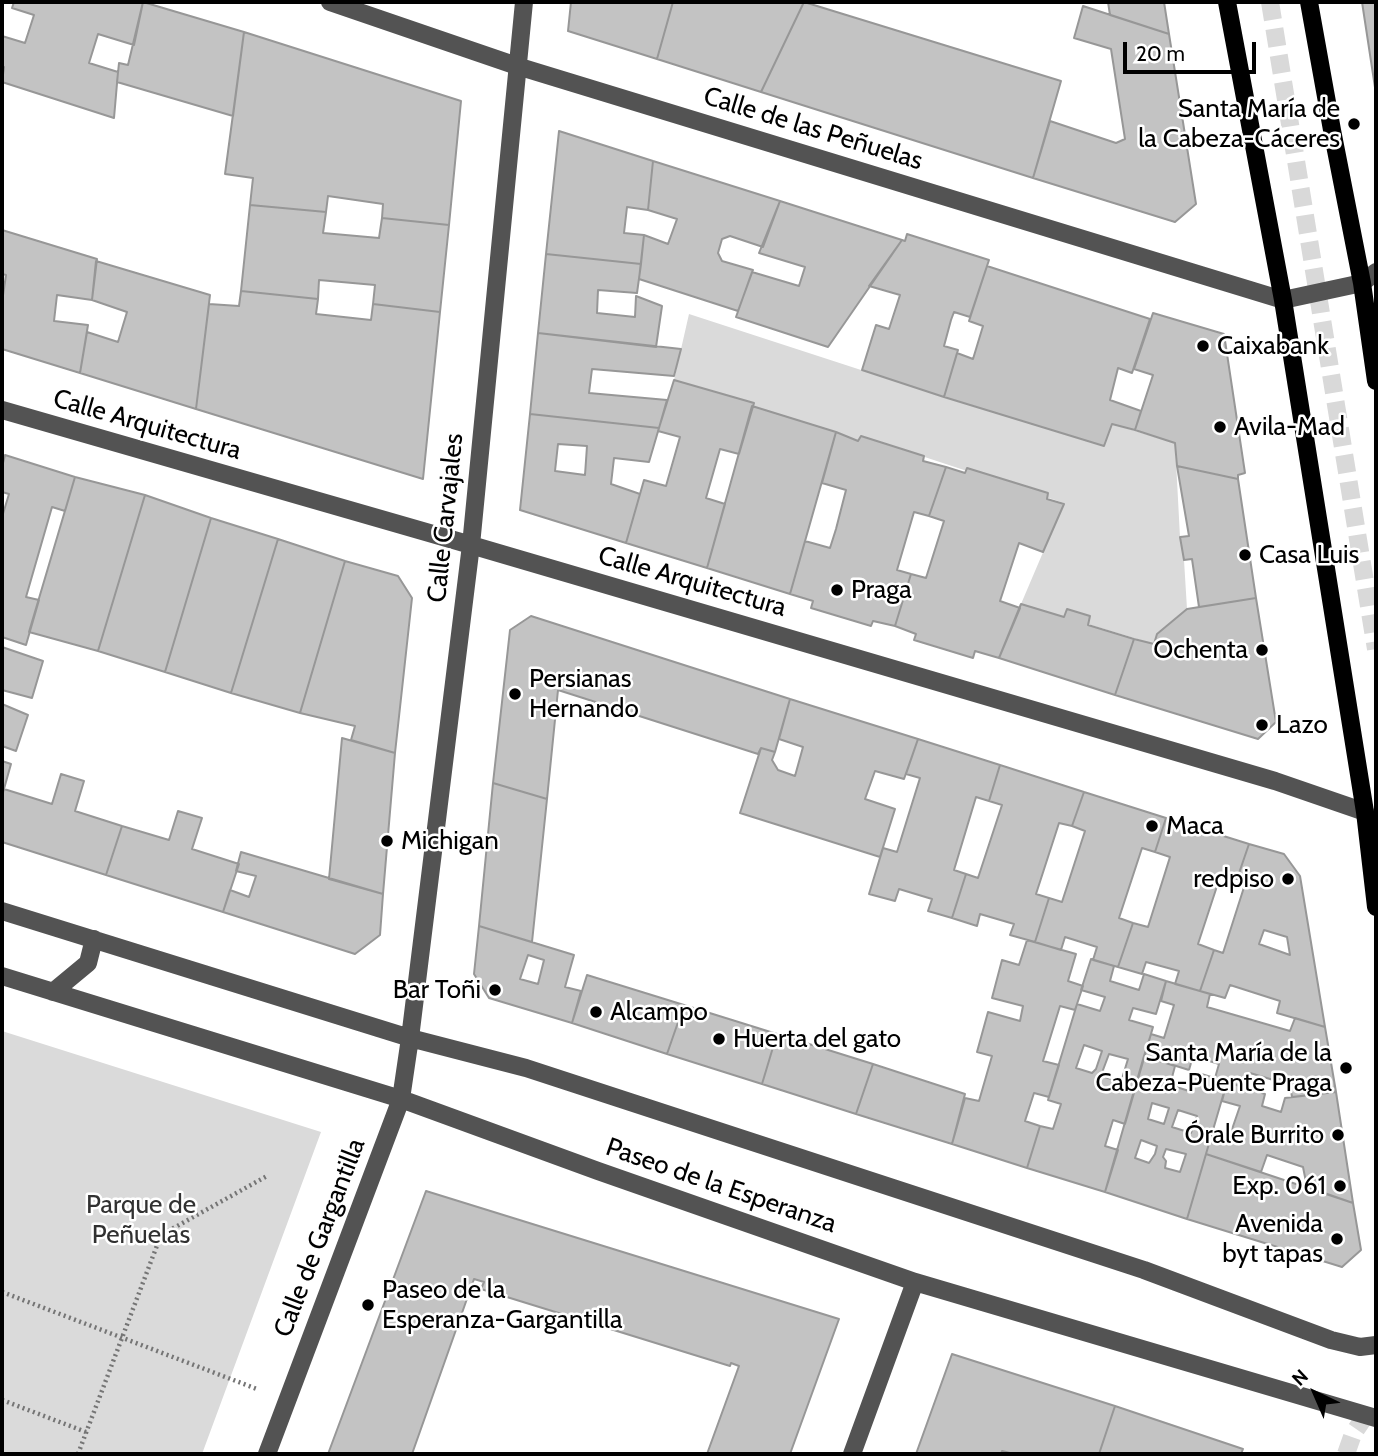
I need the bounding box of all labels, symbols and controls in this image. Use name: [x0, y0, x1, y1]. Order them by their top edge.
scale bar: [1126, 28, 1259, 72]
text: 20 m: [1136, 41, 1185, 66]
street label: Calle de las Peñuelas: [700, 81, 926, 177]
place label: Santa María de la Cabeza-Cáceres: [1138, 93, 1340, 154]
marker: Santa María de la Cabeza-Cáceres: [1346, 116, 1362, 132]
place label: Caixabank: [1217, 330, 1329, 362]
marker: Caixabank: [1195, 338, 1211, 354]
street label: Calle Arquitectura: [49, 383, 245, 467]
place label: Avila-Mad: [1234, 411, 1345, 443]
marker: Avila-Mad: [1212, 419, 1228, 435]
street label: Calle Carvajales: [422, 432, 470, 604]
place label: Casa Luis: [1259, 539, 1359, 571]
street label: Calle Arquitectura: [594, 540, 790, 624]
marker: Casa Luis: [1237, 547, 1253, 563]
place label: Praga: [851, 574, 912, 606]
marker: Praga: [829, 582, 845, 598]
place label: Ochenta: [1153, 634, 1248, 666]
marker: Ochenta: [1254, 642, 1270, 658]
place label: Persianas Hernando: [529, 663, 639, 724]
marker: Persianas Hernando: [507, 686, 523, 702]
place label: Lazo: [1276, 709, 1328, 741]
marker: Lazo: [1254, 717, 1270, 733]
place label: Maca: [1166, 810, 1224, 842]
marker: Maca: [1144, 818, 1160, 834]
place label: Michigan: [401, 825, 499, 857]
marker: Michigan: [379, 833, 395, 849]
place label: redpiso: [1193, 863, 1274, 895]
marker: redpiso: [1280, 871, 1296, 887]
place label: Bar Toñi: [393, 974, 481, 1006]
marker: Bar Toñi: [487, 982, 503, 998]
place label: Alcampo: [610, 996, 708, 1028]
marker: Alcampo: [588, 1004, 604, 1020]
place label: Huerta del gato: [733, 1023, 901, 1055]
marker: Huerta del gato: [711, 1031, 727, 1047]
place label: Santa María de la Cabeza-Puente Praga: [1096, 1037, 1332, 1098]
marker: Santa María de la Cabeza-Puente Praga: [1338, 1060, 1354, 1076]
place label: Órale Burrito: [1185, 1119, 1324, 1151]
marker: Órale Burrito: [1330, 1127, 1346, 1143]
street label: Paseo de la Esperanza: [602, 1132, 840, 1240]
street label: Calle de Gargantilla: [268, 1134, 372, 1342]
place label: Exp. 061: [1232, 1170, 1326, 1202]
marker: Exp. 061: [1332, 1178, 1348, 1194]
park label: Parque de Peñuelas: [86, 1189, 196, 1250]
place label: Avenida byt tapas: [1222, 1208, 1323, 1270]
marker: Avenida byt tapas: [1329, 1231, 1345, 1247]
place label: Paseo de la Esperanza-Gargantilla: [382, 1274, 622, 1336]
marker: Paseo de la Esperanza-Gargantilla: [360, 1297, 376, 1313]
north arrow: [1280, 1358, 1350, 1428]
text: N: [1287, 1365, 1313, 1390]

